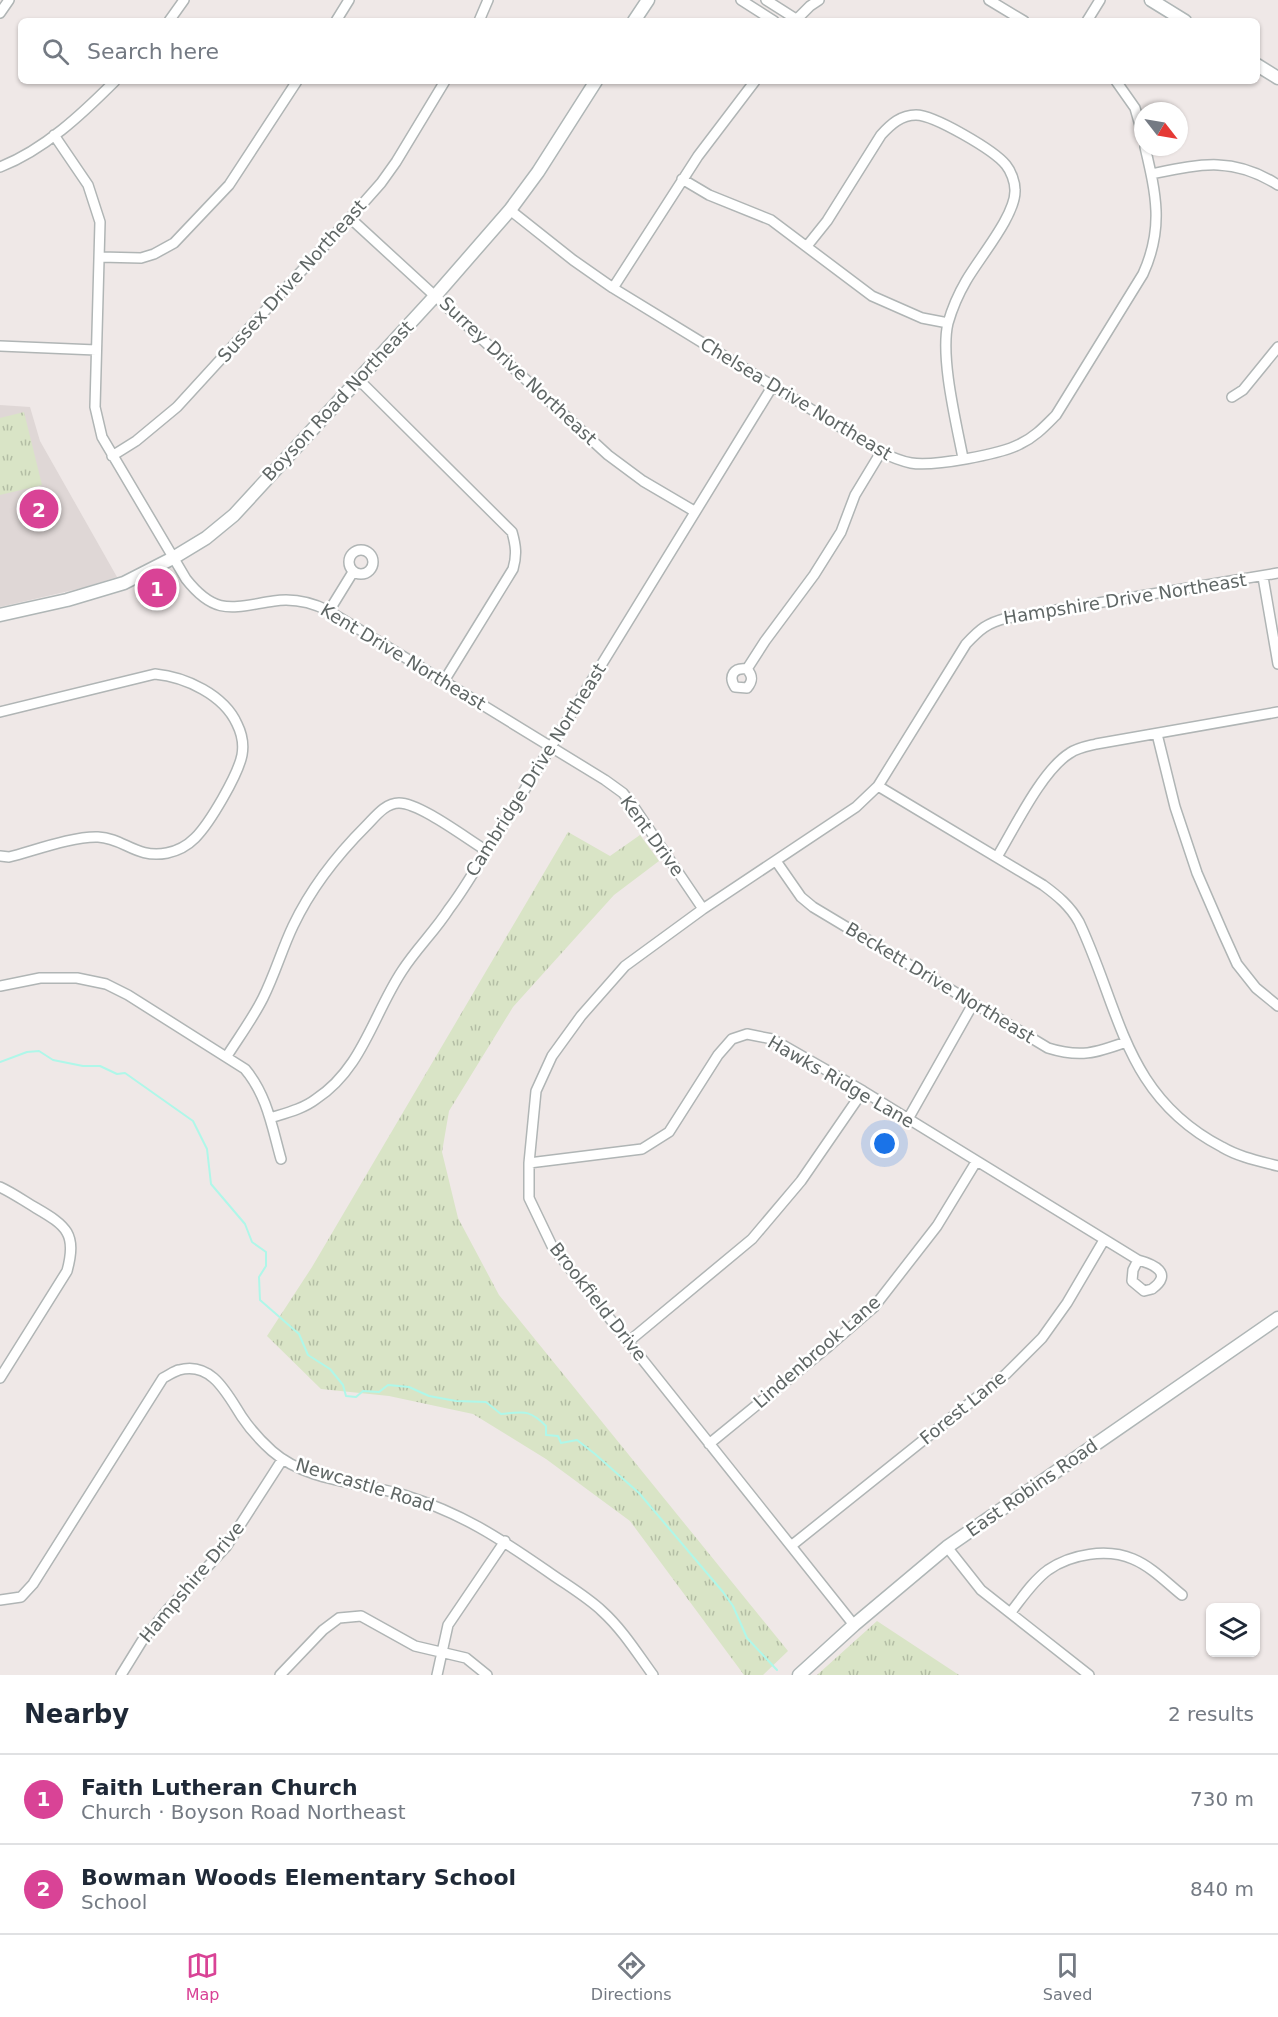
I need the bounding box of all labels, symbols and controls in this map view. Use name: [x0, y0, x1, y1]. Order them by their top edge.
search box: [18, 18, 1260, 84]
icon: search: [39, 35, 72, 68]
text: Search here: [87, 39, 219, 64]
north arrow: [1134, 102, 1188, 156]
street label: Sussex Drive Northeast: [213, 195, 370, 366]
street label: Surrey Drive Northeast: [435, 292, 601, 449]
street label: Boyson Road Northeast: [258, 316, 417, 485]
street label: Chelsea Drive Northeast: [697, 333, 896, 464]
pin: 2: [20, 486, 58, 532]
pin: 1: [138, 566, 176, 610]
street label: Hampshire Drive Northeast: [1002, 569, 1248, 628]
street label: Kent Drive Northeast: [317, 599, 490, 714]
street label: Cambridge Drive Northeast: [461, 659, 610, 880]
street label: Kent Drive: [616, 791, 689, 880]
street label: Beckett Drive Northeast: [842, 918, 1039, 1047]
street label: Hawks Ridge Lane: [764, 1031, 918, 1132]
your location: [870, 1129, 899, 1158]
street label: Brookfield Drive: [546, 1238, 651, 1365]
street label: Lindenbrook Lane: [749, 1291, 884, 1412]
street label: Forest Lane: [915, 1367, 1010, 1449]
street label: East Robins Road: [962, 1434, 1101, 1541]
street label: Newcastle Road: [293, 1453, 437, 1516]
street label: Hampshire Drive: [135, 1517, 248, 1646]
map controls: [1206, 1603, 1260, 1657]
button: layers: [1206, 1603, 1260, 1657]
text: Nearby: [24, 1699, 129, 1729]
text: 2 results: [1168, 1702, 1254, 1726]
text: Faith Lutheran Church: [81, 1775, 358, 1800]
text: 1: [37, 1787, 50, 1811]
text: 730 m: [1190, 1787, 1254, 1811]
text: Church · Boyson Road Northeast: [81, 1800, 406, 1824]
text: Bowman Woods Elementary School: [81, 1865, 516, 1890]
text: 2: [37, 1877, 50, 1901]
text: 840 m: [1190, 1877, 1254, 1901]
text: School: [81, 1890, 147, 1914]
tab: Map: [186, 1949, 219, 2004]
tab: Directions: [591, 1949, 671, 2004]
tab: Saved: [1043, 1949, 1092, 2004]

